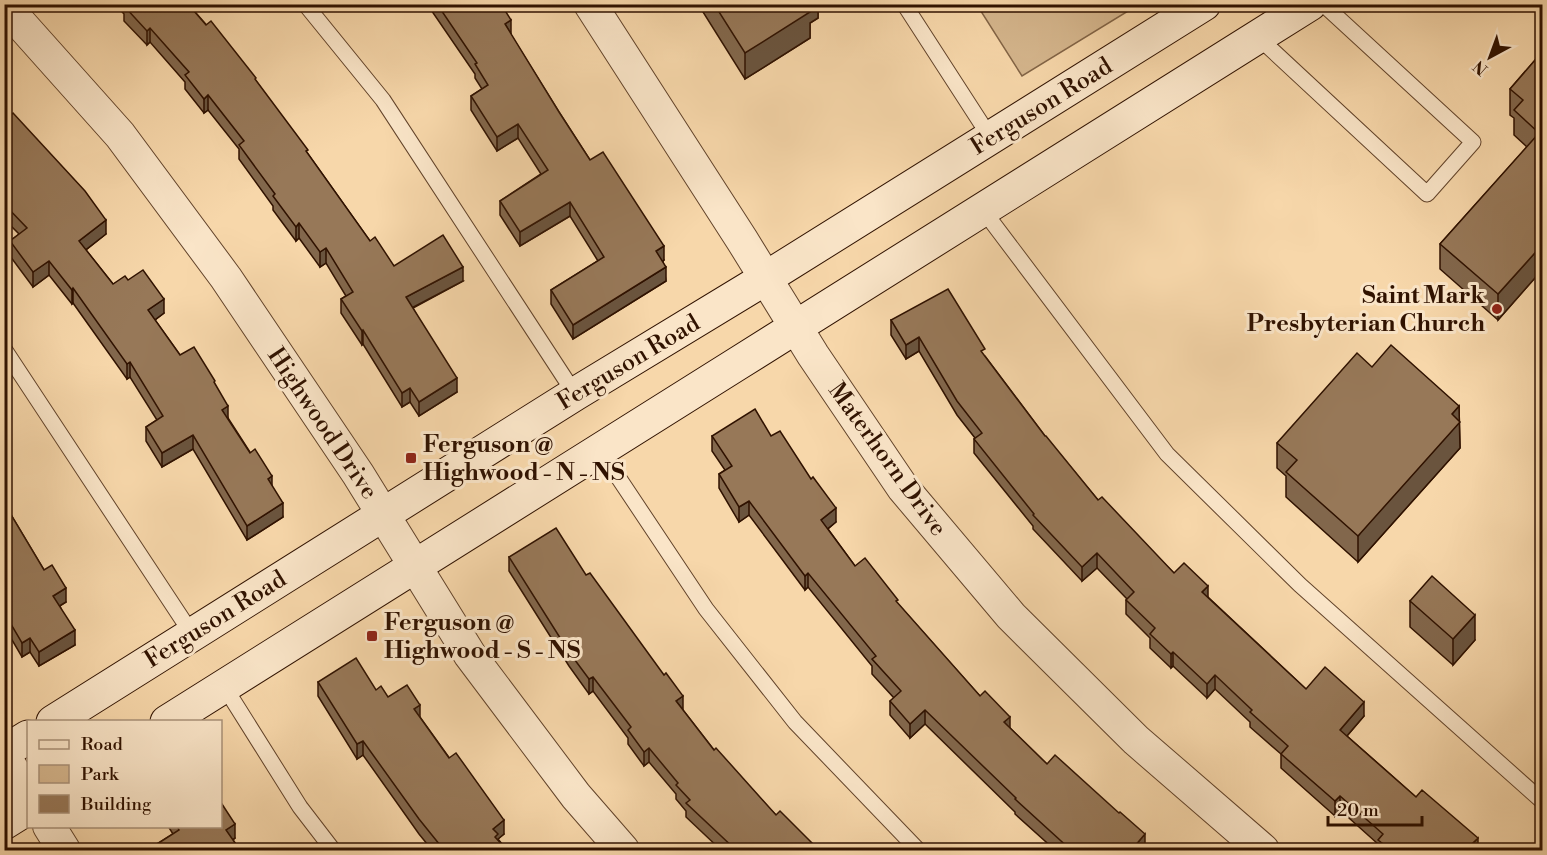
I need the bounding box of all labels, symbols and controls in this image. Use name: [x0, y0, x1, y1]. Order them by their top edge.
north arrow: [1460, 27, 1520, 87]
street label: Ferguson Road: [965, 51, 1118, 162]
text: N: [1469, 56, 1492, 79]
place label: Saint Mark Presbyterian Church: [1247, 281, 1486, 339]
marker: Saint Mark Presbyterian Church: [1490, 302, 1504, 316]
street label: Ferguson Road: [552, 308, 706, 417]
street label: Highwood Drive: [260, 342, 384, 505]
street label: Materhorn Drive: [821, 377, 953, 542]
place label: Ferguson @ Highwood - N - NS: [423, 430, 625, 488]
marker: Ferguson @ Highwood - N - NS: [404, 451, 418, 465]
street label: Ferguson Road: [139, 564, 292, 675]
place label: Ferguson @ Highwood - S - NS: [384, 608, 581, 666]
marker: Ferguson @ Highwood - S - NS: [365, 629, 379, 643]
legend: [27, 720, 222, 828]
text: Road: [81, 733, 124, 756]
text: Park: [81, 763, 120, 786]
scale bar: [1328, 789, 1422, 827]
text: Building: [80, 793, 152, 816]
text: 20 m: [1337, 799, 1379, 822]

